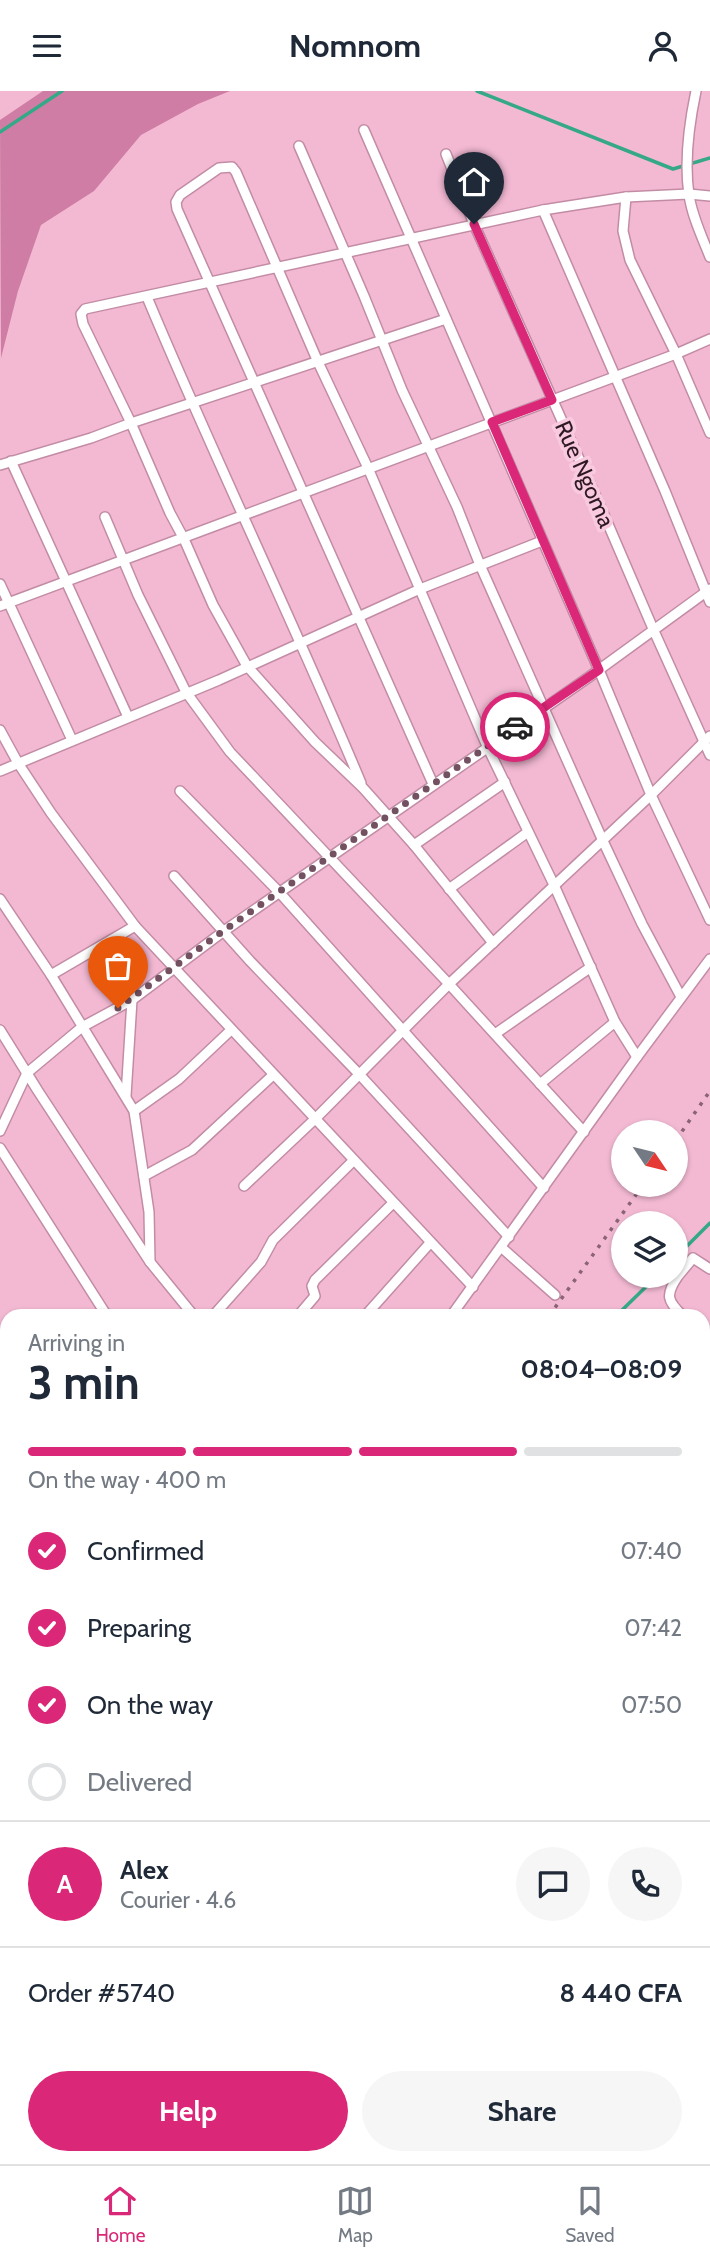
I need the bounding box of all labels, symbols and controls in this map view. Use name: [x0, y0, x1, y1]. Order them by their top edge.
text: Nomnom: [289, 26, 421, 65]
icon: menu: [28, 27, 66, 65]
icon: person: [644, 27, 682, 65]
pin: [444, 152, 504, 224]
icon: home: [455, 163, 493, 201]
street label: Rue Ngoma: [549, 416, 621, 532]
courier: [480, 692, 550, 762]
icon: car: [496, 708, 534, 746]
pin: [88, 936, 148, 1008]
icon: bag: [99, 947, 137, 985]
north arrow: [611, 1120, 688, 1197]
map controls: [611, 1120, 688, 1288]
button: layers: [611, 1211, 688, 1288]
text: Arriving in: [28, 1329, 125, 1357]
text: 08:04–08:09: [520, 1353, 682, 1385]
text: 3 min: [28, 1355, 140, 1411]
text: On the way · 400 m: [28, 1466, 226, 1494]
icon: check: [28, 1532, 66, 1570]
text: Confirmed: [87, 1535, 204, 1567]
text: 07:40: [620, 1537, 682, 1565]
icon: check: [28, 1609, 66, 1647]
text: Preparing: [87, 1612, 191, 1644]
text: 07:42: [625, 1614, 682, 1642]
icon: check: [28, 1686, 66, 1724]
text: On the way: [87, 1689, 213, 1721]
text: 07:50: [621, 1691, 682, 1719]
text: Delivered: [87, 1766, 192, 1798]
button: chat: [516, 1847, 590, 1921]
button: phone: [608, 1847, 682, 1921]
text: Alex: [120, 1854, 169, 1886]
text: A: [57, 1868, 73, 1900]
text: Courier · 4.6: [120, 1886, 236, 1914]
text: Order #5740: [28, 1977, 175, 2009]
text: 8 440 CFA: [560, 1977, 682, 2009]
button: Help: [28, 2071, 348, 2151]
button: Share: [362, 2071, 682, 2151]
tab: Home: [95, 2182, 145, 2247]
tab: Map: [336, 2182, 374, 2247]
tab: Saved: [565, 2182, 615, 2247]

